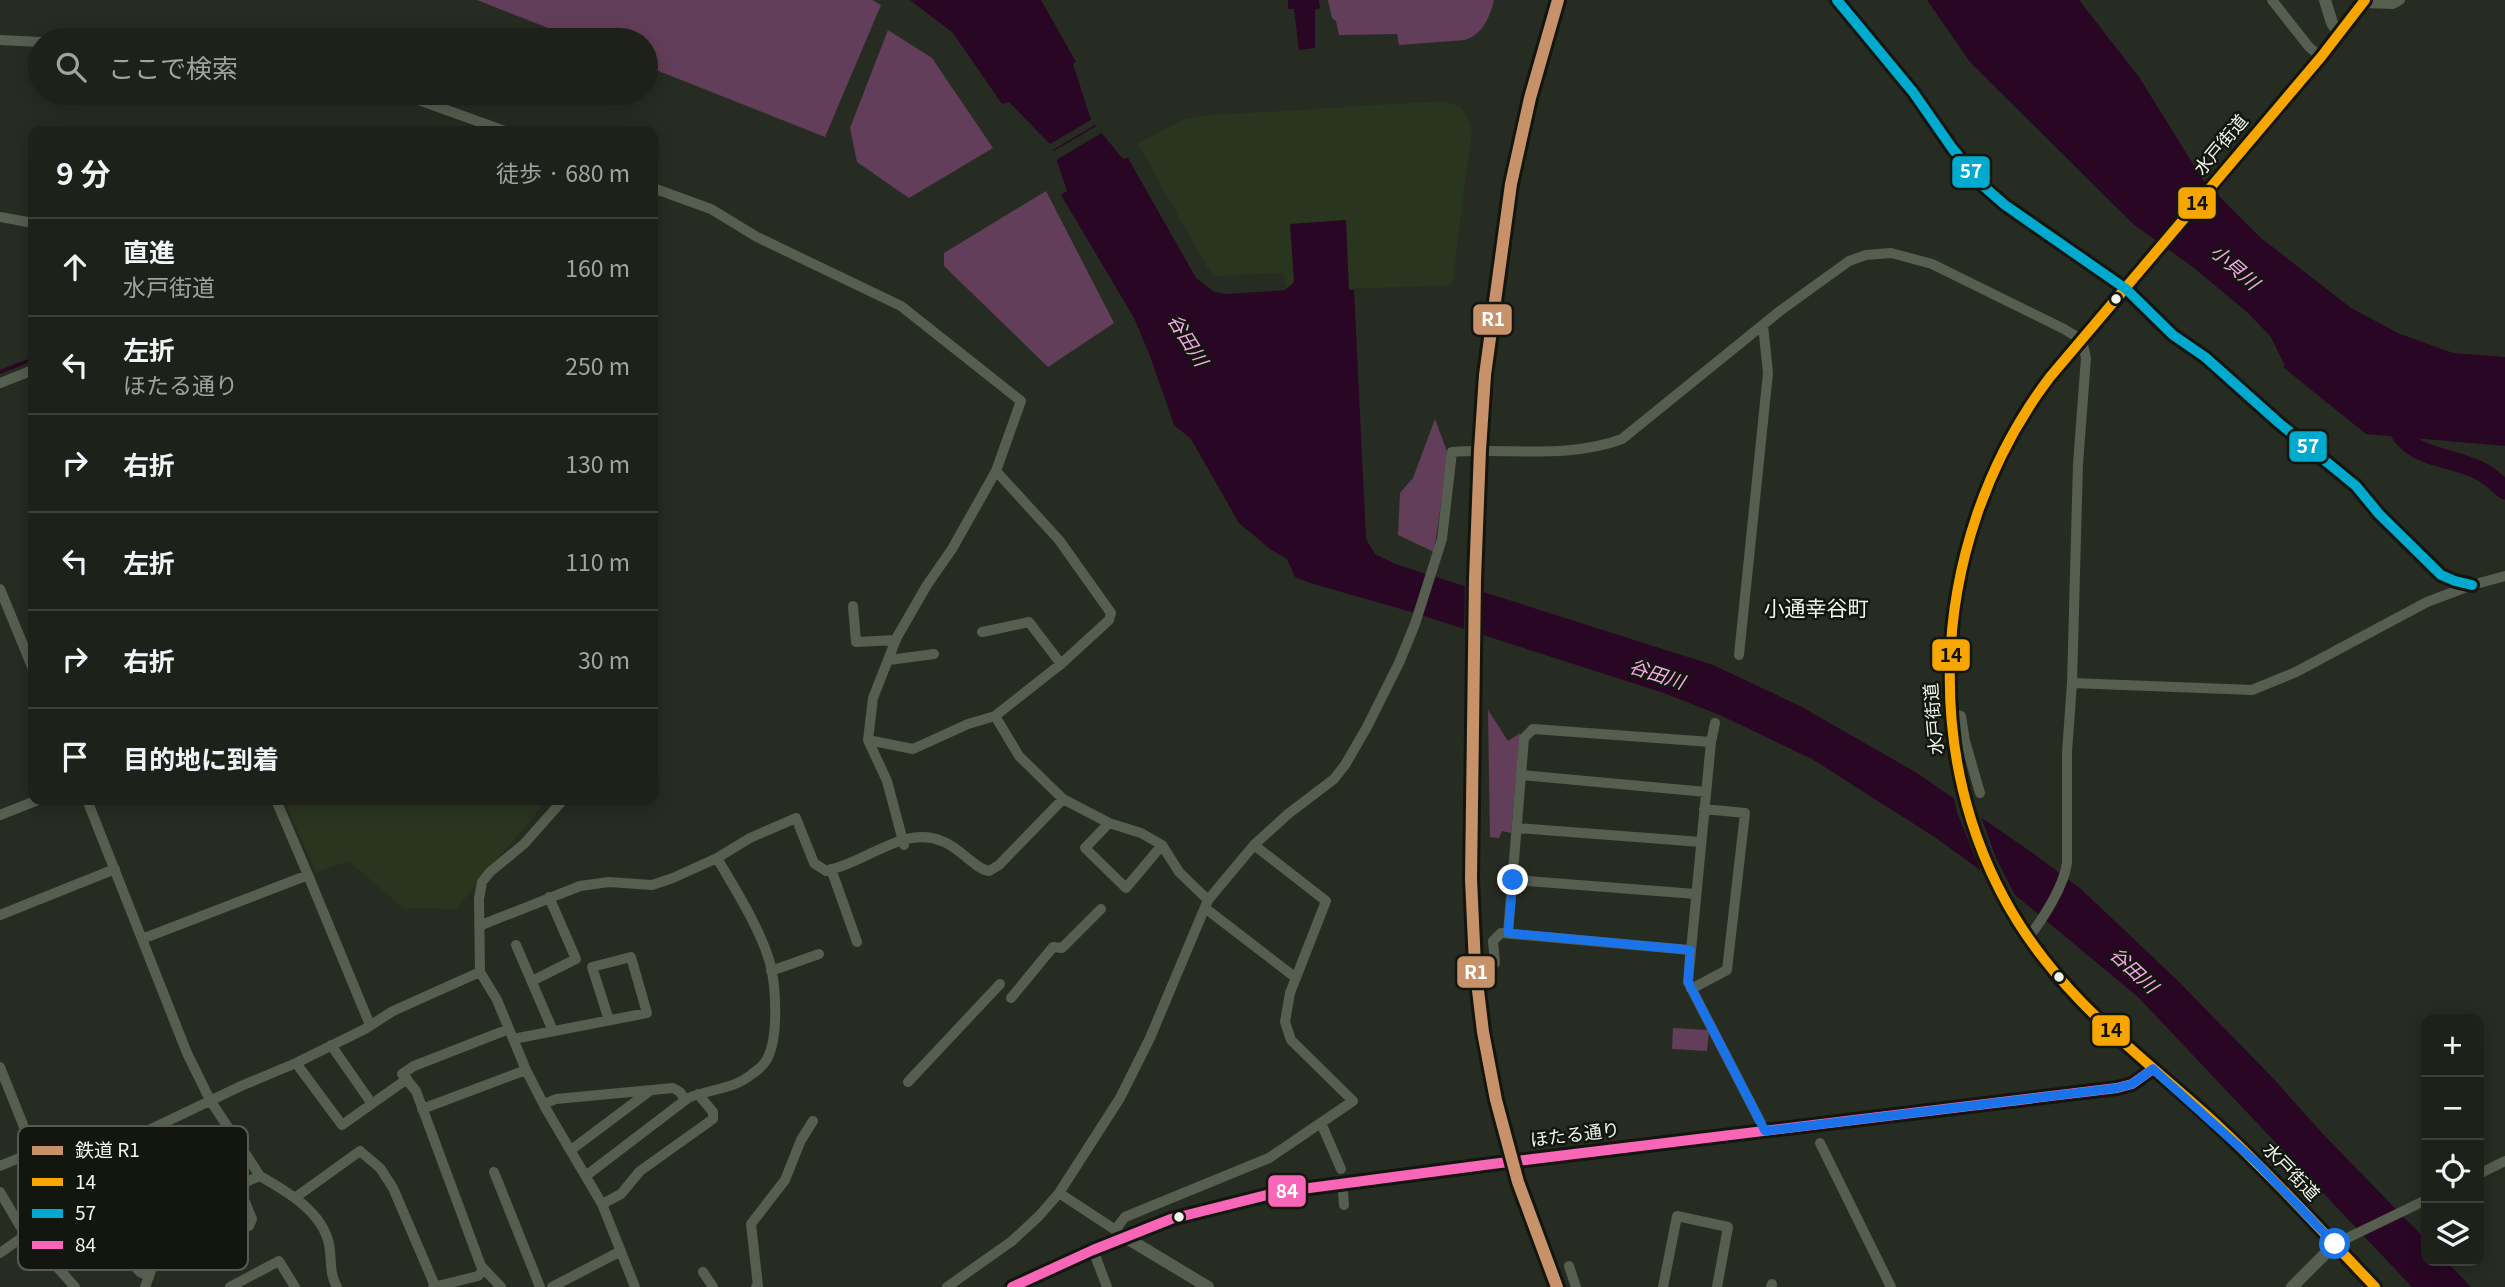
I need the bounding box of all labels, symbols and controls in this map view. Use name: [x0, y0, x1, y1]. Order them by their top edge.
search box: [28, 28, 658, 105]
icon: search: [52, 48, 90, 86]
text: ここで検索: [108, 48, 238, 85]
street label: 水戸街道: [2186, 108, 2253, 180]
text: 9 分: [56, 150, 111, 194]
text: 徒歩 · 680 m: [496, 155, 630, 189]
line badge: 57: [1951, 155, 1991, 189]
text: 57: [1960, 156, 1982, 183]
line badge: 14: [2177, 186, 2217, 220]
text: 14: [2186, 188, 2208, 215]
text: 直進: [123, 232, 175, 269]
water label: 小貝川: [2206, 237, 2268, 296]
icon: ahead: [56, 248, 94, 286]
text: 160 m: [565, 250, 630, 284]
text: 水戸街道: [123, 269, 215, 303]
unlabelled marker: [2109, 292, 2123, 306]
line badge: R1: [1472, 303, 1513, 336]
text: R1: [1481, 304, 1505, 331]
water label: 谷田川: [1163, 308, 1217, 372]
text: 左折: [123, 330, 175, 367]
icon: left: [56, 346, 94, 384]
text: 250 m: [565, 348, 630, 382]
text: ほたる通り: [123, 367, 238, 401]
line badge: 57: [2288, 430, 2328, 463]
text: 57: [2297, 431, 2319, 458]
icon: right: [56, 444, 94, 482]
text: 右折: [123, 445, 175, 482]
text: 130 m: [565, 446, 630, 480]
icon: left: [56, 542, 94, 580]
text: 左折: [123, 543, 175, 580]
text: 110 m: [565, 544, 630, 578]
district label: 小通幸谷町: [1764, 592, 1869, 622]
line badge: 14: [1931, 638, 1971, 672]
icon: right: [56, 640, 94, 678]
text: 14: [1940, 640, 1962, 667]
text: 右折: [123, 641, 175, 678]
text: 30 m: [578, 642, 630, 676]
water label: 谷田川: [1626, 651, 1691, 695]
street label: 水戸街道: [1916, 682, 1948, 756]
icon: arrive: [56, 738, 94, 776]
text: 目的地に到着: [123, 739, 279, 776]
route end: [1497, 864, 1528, 895]
water label: 谷田川: [2105, 940, 2167, 1000]
line badge: R1: [1456, 955, 1496, 989]
text: R1: [1464, 957, 1488, 984]
unlabelled marker: [2052, 970, 2066, 984]
line badge: 14: [2091, 1014, 2131, 1047]
map controls: [2421, 1014, 2484, 1266]
button: +: [2421, 1014, 2484, 1077]
text: 14: [2100, 1015, 2122, 1042]
button: −: [2421, 1077, 2484, 1140]
street label: ほたる通り: [1529, 1115, 1621, 1151]
legend: [18, 1126, 248, 1270]
text: 鉄道 R1: [75, 1135, 140, 1162]
street label: 水戸街道: [2258, 1136, 2327, 1206]
button: locate: [2421, 1140, 2484, 1203]
text: 14: [75, 1167, 96, 1194]
line badge: 84: [1267, 1174, 1307, 1208]
text: 84: [1276, 1176, 1298, 1203]
text: 57: [75, 1198, 96, 1225]
button: layers: [2421, 1203, 2484, 1266]
unlabelled marker: [1172, 1210, 1186, 1224]
route start: [2319, 1228, 2350, 1259]
text: 84: [75, 1230, 96, 1257]

